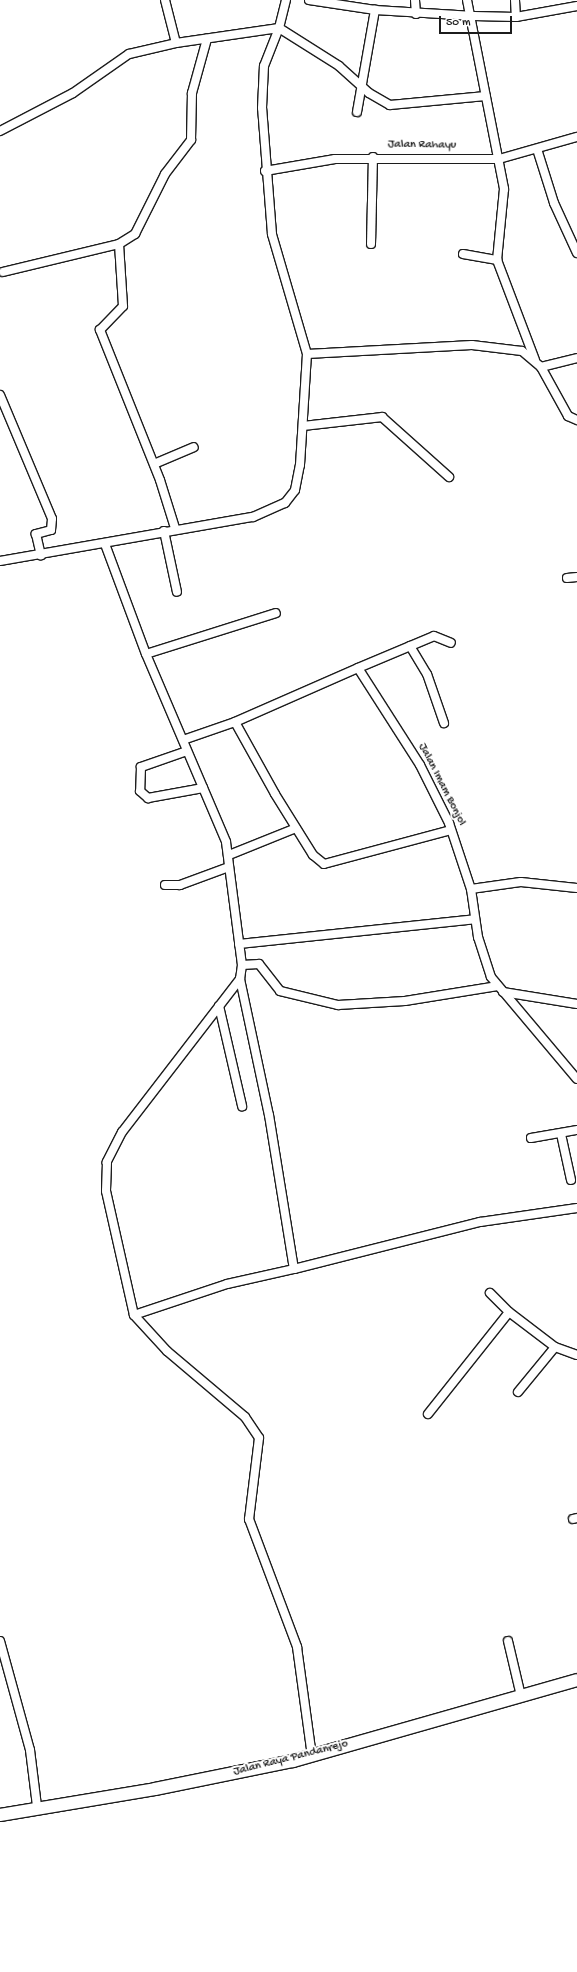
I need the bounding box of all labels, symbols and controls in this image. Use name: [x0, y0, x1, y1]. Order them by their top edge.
scale bar: [441, 8, 514, 34]
text: 50 m: [446, 16, 471, 30]
street label: Jalan Rahayu: [388, 138, 456, 154]
street label: Jalan Imam Bonjol: [414, 741, 468, 829]
street label: Jalan Raya Pandanrejo: [232, 1738, 350, 1780]

